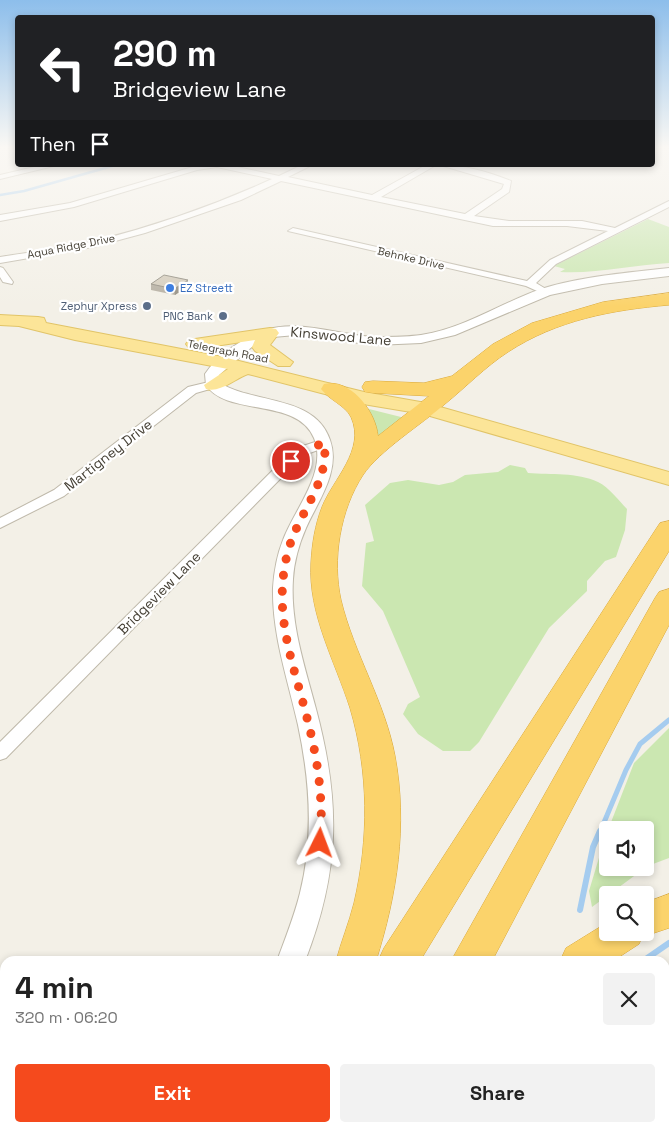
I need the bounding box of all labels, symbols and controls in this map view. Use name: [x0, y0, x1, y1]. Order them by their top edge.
text: 290 m: [113, 32, 217, 76]
icon: left: [30, 35, 95, 100]
text: Bridgeview Lane: [113, 75, 287, 103]
icon: arrive: [86, 130, 114, 158]
text: Then: [30, 132, 76, 157]
street label: Aqua Ridge Drive: [26, 231, 116, 261]
street label: Behnke Drive: [376, 243, 446, 273]
place label: EZ Streett: [180, 281, 233, 295]
marker: EZ Streett: [164, 282, 176, 294]
place label: Zephyr Xpress: [61, 299, 137, 313]
marker: Zephyr Xpress: [141, 300, 153, 312]
place label: PNC Bank: [163, 309, 213, 323]
marker: PNC Bank: [217, 310, 229, 322]
street label: Kinswood Lane: [290, 323, 392, 349]
street label: Telegraph Road: [186, 336, 270, 366]
street label: Martigney Drive: [60, 415, 156, 495]
pin: [270, 440, 312, 482]
icon: arrive: [277, 447, 305, 475]
street label: Bridgeview Lane: [114, 548, 204, 638]
position arrow: [293, 816, 345, 868]
map controls: [599, 821, 654, 941]
button: sound: [599, 821, 654, 876]
button: search: [599, 886, 654, 941]
text: 4 min: [15, 968, 94, 1007]
button: close: [603, 973, 655, 1025]
text: 320 m · 06:20: [15, 1007, 118, 1028]
button: Exit: [15, 1064, 330, 1122]
button: Share: [340, 1064, 655, 1122]

